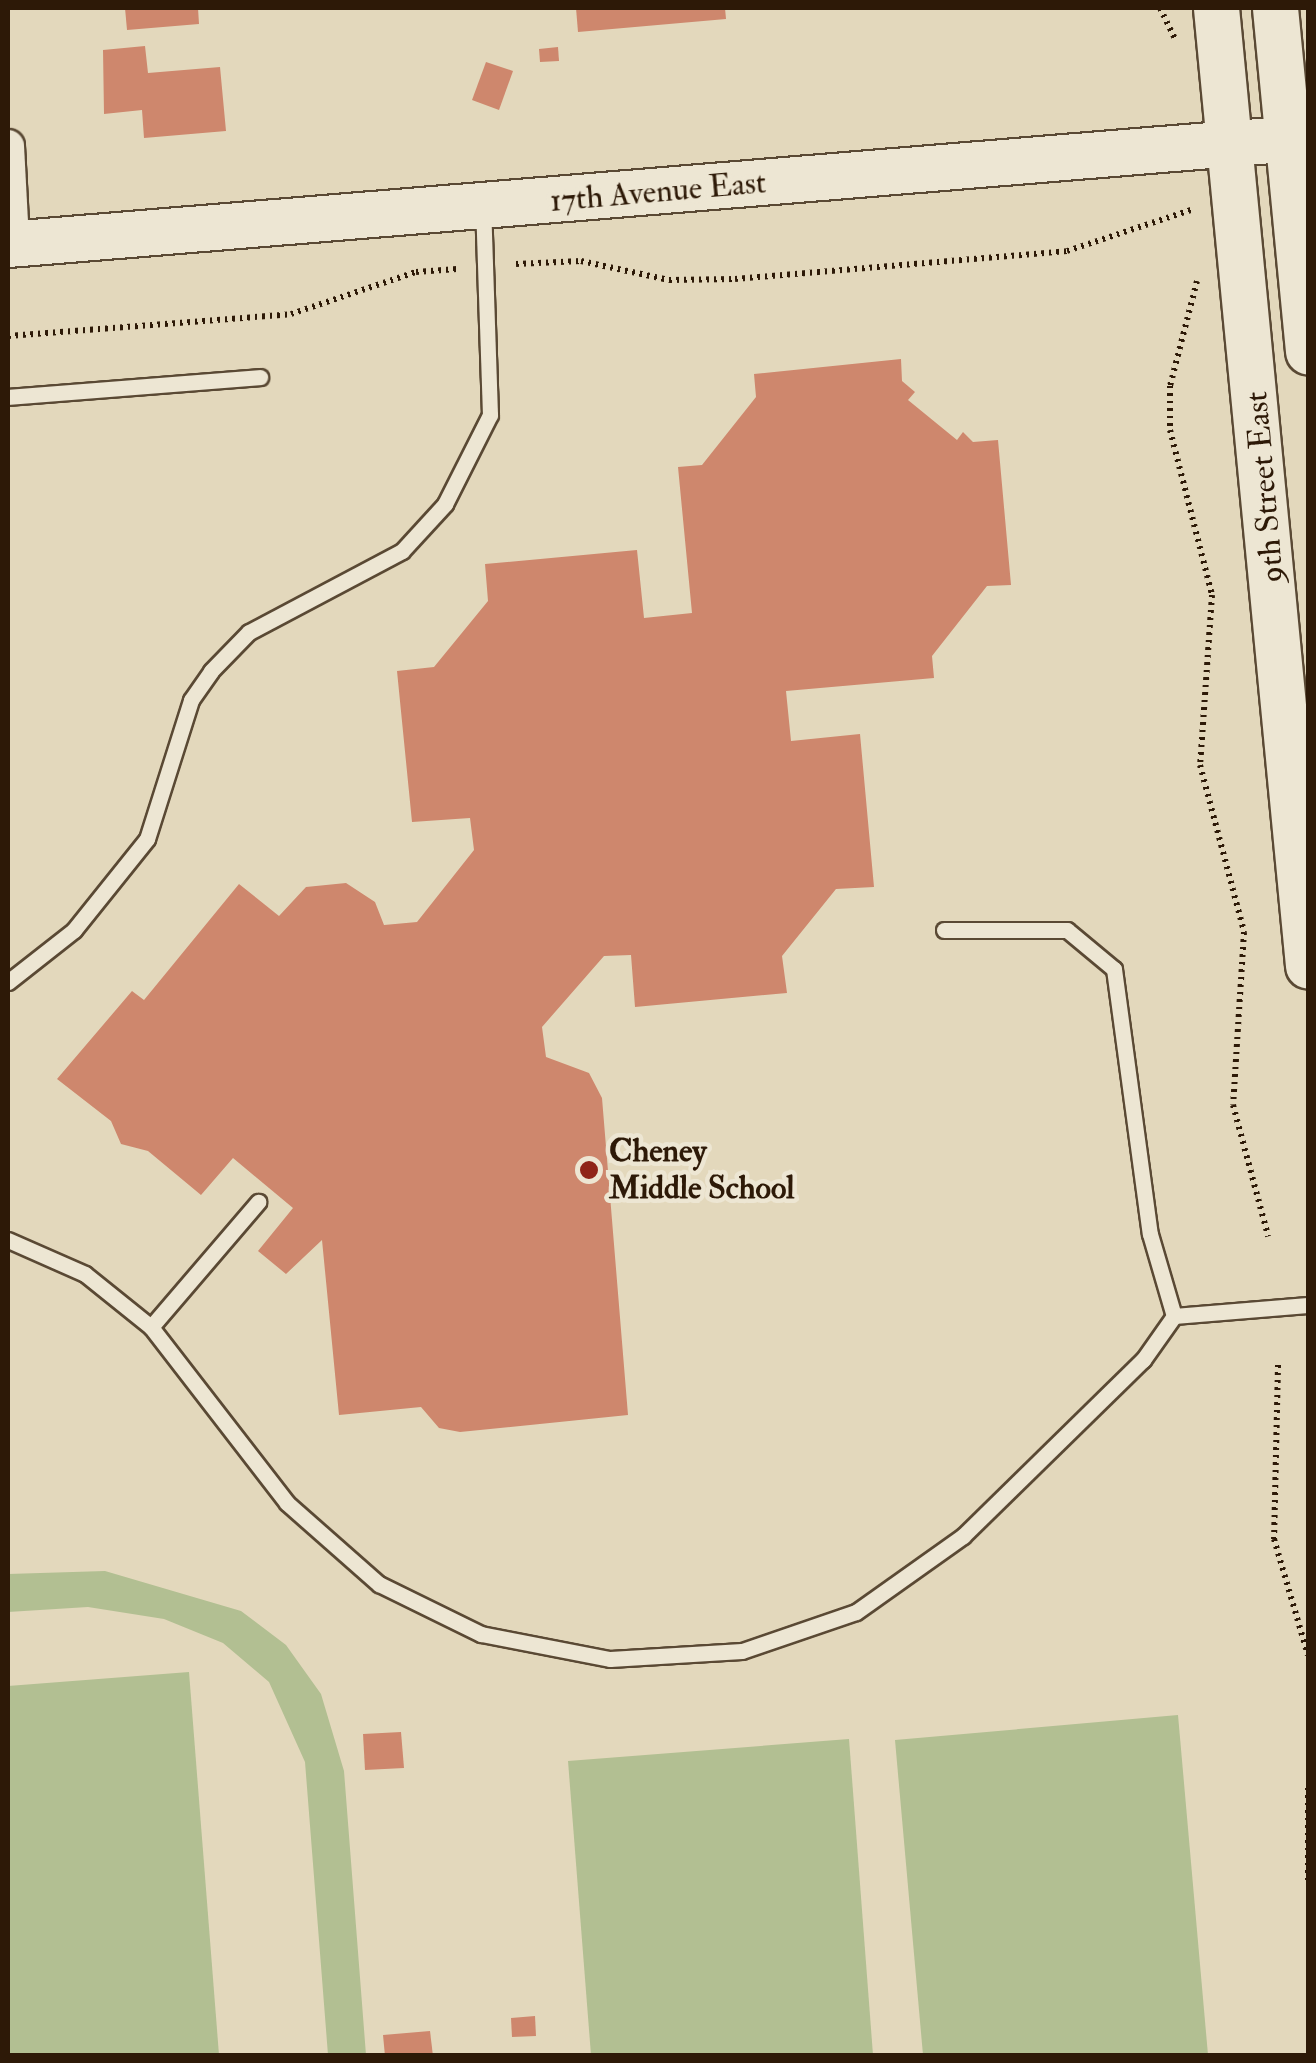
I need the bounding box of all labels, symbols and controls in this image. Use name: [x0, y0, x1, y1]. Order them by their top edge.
street label: 17th Avenue East: [548, 163, 768, 221]
street label: 9th Street East: [1238, 390, 1292, 584]
place label: Cheney Middle School: [609, 1133, 794, 1208]
marker: Cheney Middle School: [578, 1159, 600, 1181]

